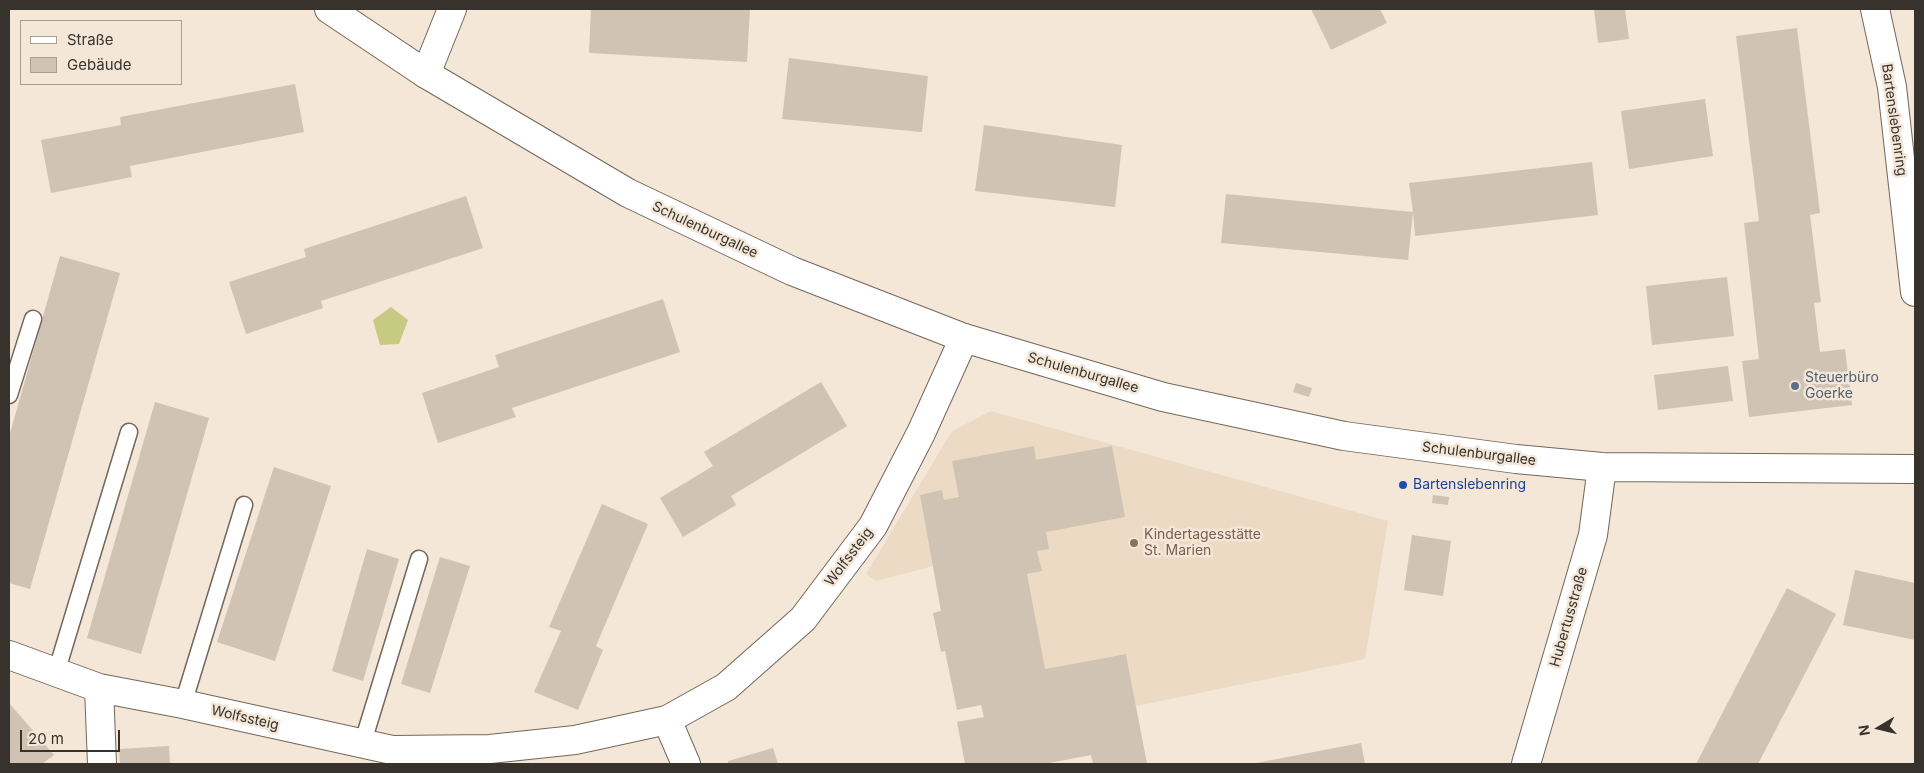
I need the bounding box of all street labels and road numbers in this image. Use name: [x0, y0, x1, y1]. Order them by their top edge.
street label: Bartenslebenring: [1878, 63, 1910, 177]
street label: Schulenburgallee: [649, 198, 761, 262]
street label: Schulenburgallee: [1026, 349, 1140, 397]
street label: Schulenburgallee: [1421, 439, 1537, 469]
street label: Wolfssteig: [821, 524, 877, 590]
street label: Hubertusstraße: [1547, 565, 1591, 669]
street label: Wolfssteig: [209, 702, 281, 734]

